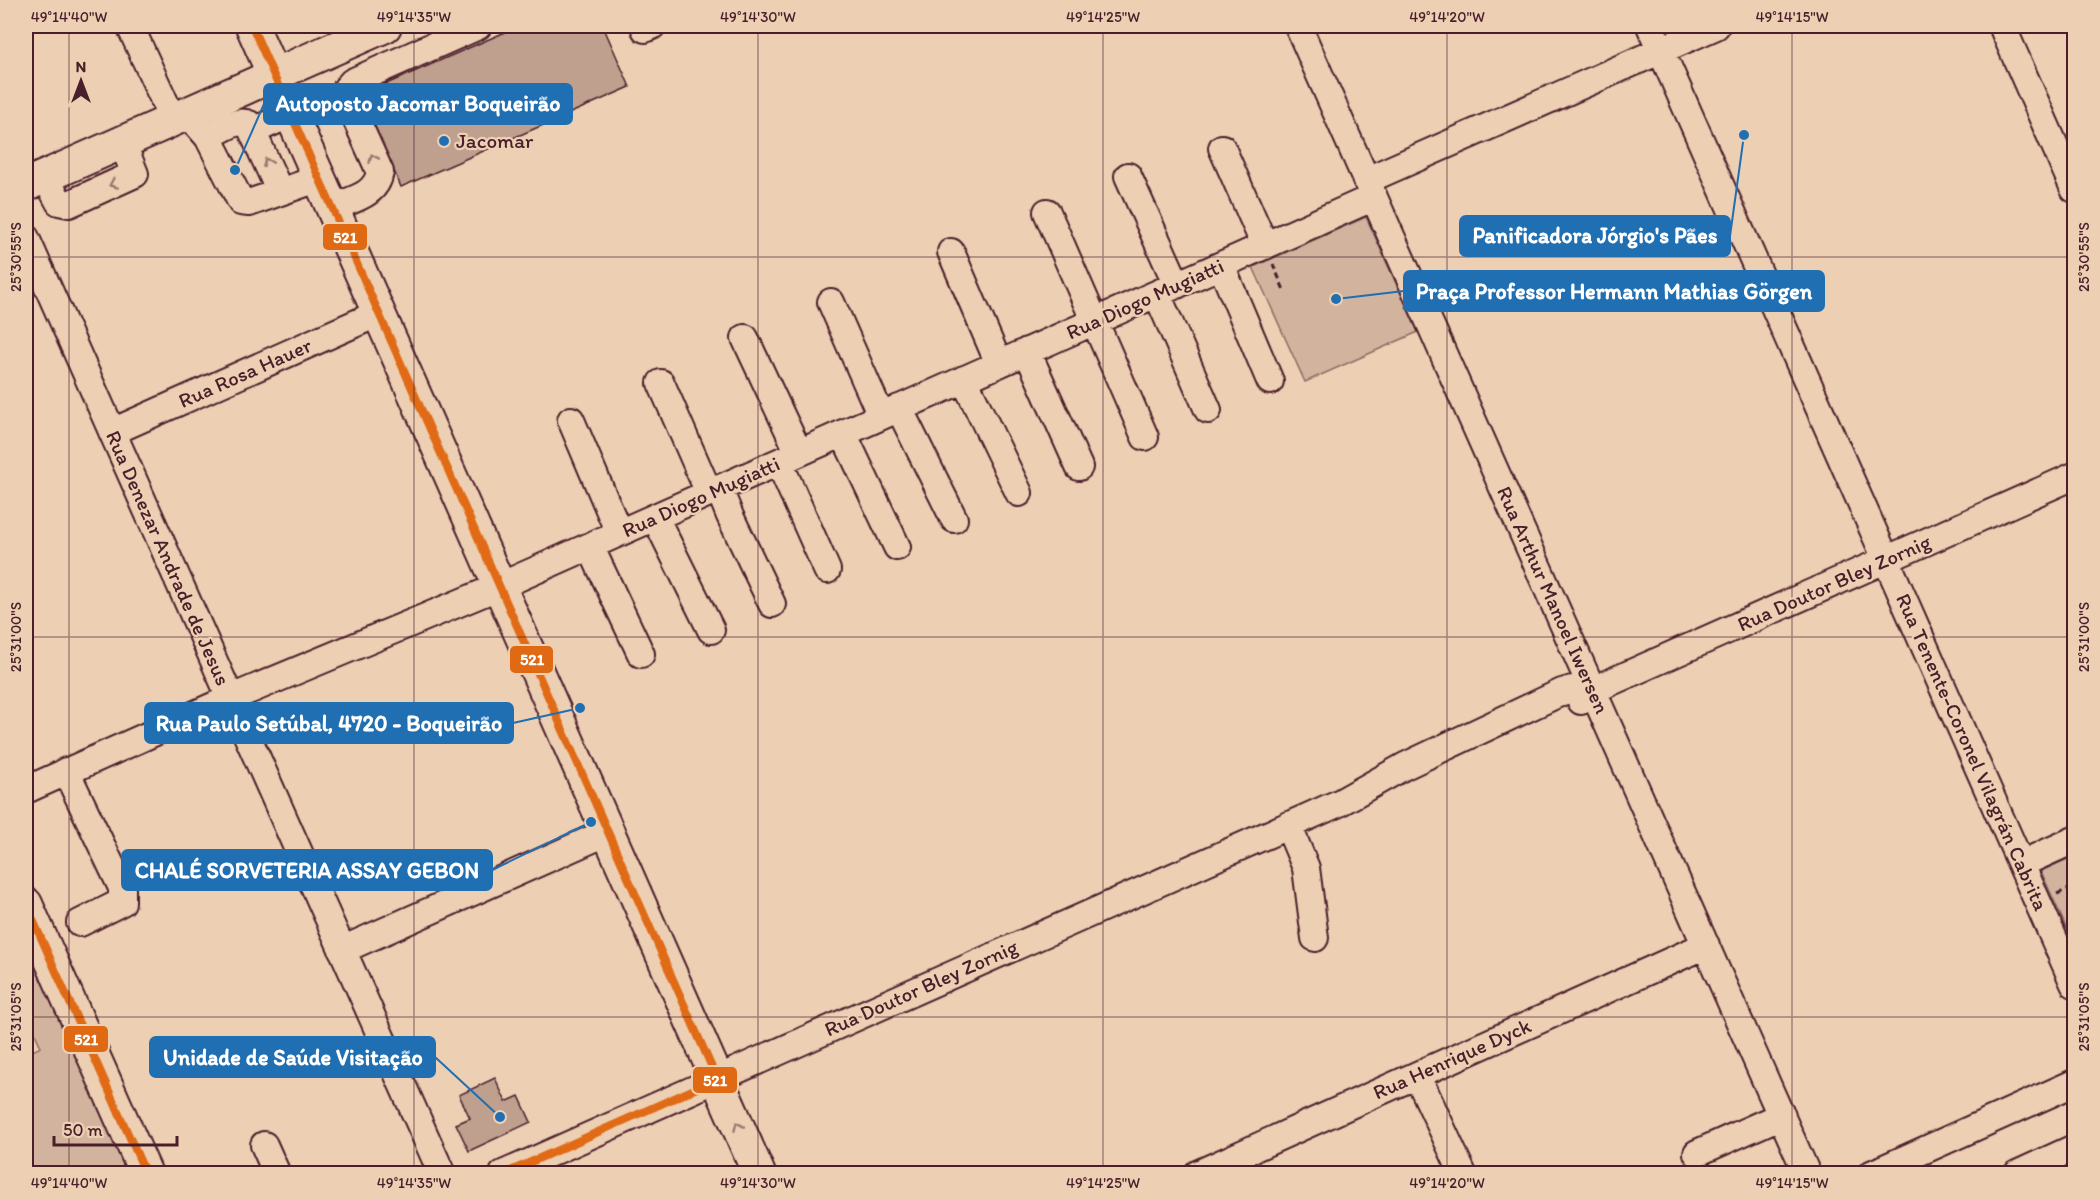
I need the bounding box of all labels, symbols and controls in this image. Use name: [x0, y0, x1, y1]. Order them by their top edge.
text: 49°14'40"W: [31, 8, 107, 26]
text: 49°14'35"W: [377, 8, 451, 26]
text: 49°14'30"W: [720, 8, 796, 26]
text: 49°14'25"W: [1066, 8, 1140, 26]
text: 49°14'20"W: [1409, 8, 1485, 26]
text: 49°14'15"W: [1755, 8, 1829, 26]
north arrow: [51, 51, 111, 111]
text: N: [76, 57, 86, 76]
callout: Autoposto Jacomar Boqueirão: [264, 84, 572, 124]
text: Autoposto Jacomar Boqueirão: [275, 90, 560, 117]
place label: Jacomar: [456, 128, 534, 153]
marker: Jacomar: [437, 134, 451, 148]
one-way arrow: [369, 153, 381, 164]
one-way arrow: [262, 157, 274, 168]
one-way arrow: [108, 177, 119, 189]
callout: Panificadora Jórgio's Pães: [1460, 216, 1730, 256]
text: 25°30'55"S: [7, 222, 25, 292]
text: Panificadora Jórgio's Pães: [1473, 222, 1718, 249]
text: 25°30'55"S: [2075, 222, 2093, 292]
line badge: 521: [322, 223, 368, 251]
text: 521: [333, 228, 358, 247]
street label: Rua Diogo Mugiatti: [1062, 253, 1227, 344]
callout: Praça Professor Hermann Mathias Görgen: [1404, 271, 1824, 311]
text: Praça Professor Hermann Mathias Görgen: [1416, 278, 1813, 305]
street label: Rua Rosa Hauer: [174, 332, 316, 413]
street label: Rua Denezar Andrade de Jesus: [101, 426, 236, 689]
street label: Rua Diogo Mugiatti: [618, 451, 783, 542]
street label: Rua Arthur Manoel Iwersen: [1492, 482, 1615, 718]
street label: Rua Doutor Bley Zornig: [1733, 529, 1935, 636]
street label: Rua Tenente-Coronel Vilagrán Cabrita: [1891, 589, 2054, 914]
text: 25°31'00"S: [7, 602, 25, 672]
text: 25°31'00"S: [2075, 602, 2093, 672]
line badge: 521: [509, 645, 554, 674]
text: 521: [520, 650, 545, 669]
callout: Rua Paulo Setúbal, 4720 - Boqueirão: [145, 703, 513, 743]
text: Rua Paulo Setúbal, 4720 - Boqueirão: [156, 710, 502, 737]
callout: CHALÉ SORVETERIA ASSAY GEBON: [122, 850, 492, 890]
text: CHALÉ SORVETERIA ASSAY GEBON: [135, 857, 479, 884]
street label: Rua Doutor Bley Zornig: [820, 934, 1022, 1041]
text: 25°31'05"S: [7, 982, 25, 1052]
text: 25°31'05"S: [2075, 982, 2093, 1052]
street label: Rua Henrique Dyck: [1369, 1012, 1535, 1105]
line badge: 521: [63, 1025, 109, 1053]
text: 521: [74, 1030, 99, 1049]
callout: Unidade de Saúde Visitação: [150, 1037, 435, 1077]
text: Unidade de Saúde Visitação: [163, 1044, 423, 1071]
line badge: 521: [692, 1066, 738, 1094]
text: 521: [703, 1071, 728, 1090]
scale bar: [54, 1109, 177, 1147]
text: 50 m: [63, 1119, 103, 1141]
one-way arrow: [733, 1122, 745, 1133]
text: 49°14'40"W: [31, 1174, 107, 1192]
text: 49°14'35"W: [377, 1174, 451, 1192]
text: 49°14'30"W: [720, 1174, 796, 1192]
text: 49°14'25"W: [1066, 1174, 1140, 1192]
text: 49°14'20"W: [1409, 1174, 1485, 1192]
text: 49°14'15"W: [1755, 1174, 1829, 1192]

